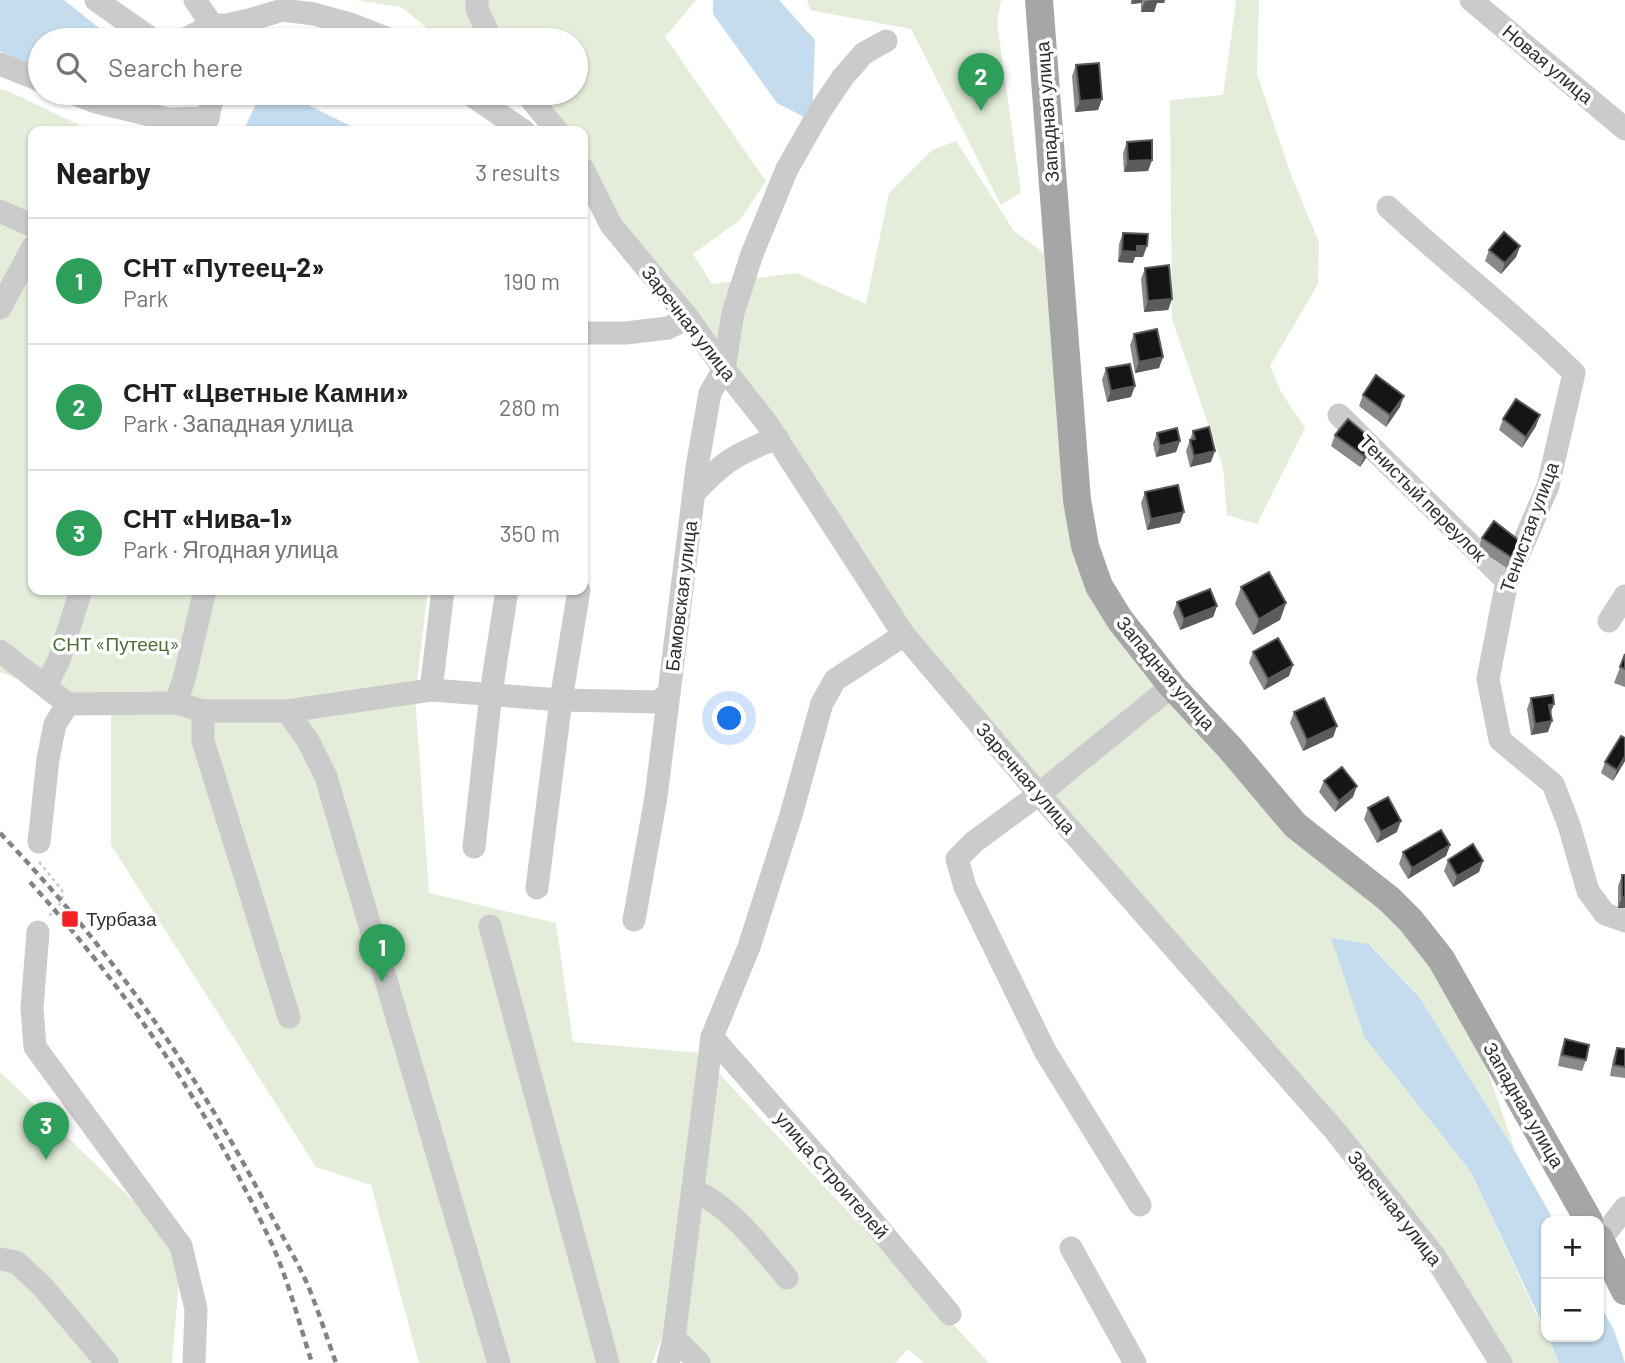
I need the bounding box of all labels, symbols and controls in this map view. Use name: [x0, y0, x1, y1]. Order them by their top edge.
street label: Новая улица: [1498, 19, 1599, 108]
search box: [28, 28, 588, 105]
street label: Западная улица: [1030, 40, 1063, 183]
icon: search: [52, 48, 90, 86]
text: Search here: [108, 51, 243, 82]
pin: 2: [958, 53, 1004, 111]
text: Nearby: [56, 154, 151, 190]
text: 3 results: [475, 158, 560, 186]
text: СНТ «Путеец-2»: [123, 251, 324, 282]
street label: Заречная улица: [637, 261, 742, 385]
text: 1: [75, 267, 83, 295]
text: 190 m: [503, 267, 560, 295]
text: Park: [123, 284, 168, 312]
text: СНТ «Цветные Камни»: [123, 376, 409, 407]
text: 2: [73, 393, 85, 421]
text: 280 m: [499, 393, 560, 421]
text: Park · Западная улица: [123, 409, 353, 437]
street label: Тенистый переулок: [1355, 430, 1492, 566]
street label: Тенистая улица: [1494, 458, 1563, 595]
text: СНТ «Нива-1»: [123, 502, 293, 533]
text: 3: [73, 519, 85, 547]
text: 350 m: [500, 519, 560, 547]
street label: Бамовская улица: [660, 519, 701, 673]
text: Park · Ягодная улица: [123, 535, 338, 563]
street label: Западная улица: [1112, 611, 1221, 735]
park label: СНТ «Путеец»: [52, 632, 180, 655]
your location: [712, 701, 746, 735]
street label: Заречная улица: [972, 717, 1081, 838]
place label: Турбаза: [86, 907, 157, 930]
marker: Турбаза: [60, 909, 80, 929]
pin: 1: [359, 924, 405, 982]
street label: Западная улица: [1479, 1038, 1570, 1172]
pin: 3: [23, 1102, 69, 1160]
street label: улица Строителей: [771, 1106, 894, 1243]
street label: Заречная улица: [1343, 1146, 1448, 1270]
map controls: [1541, 1216, 1604, 1342]
button: +: [1541, 1216, 1604, 1279]
button: −: [1541, 1279, 1604, 1342]

